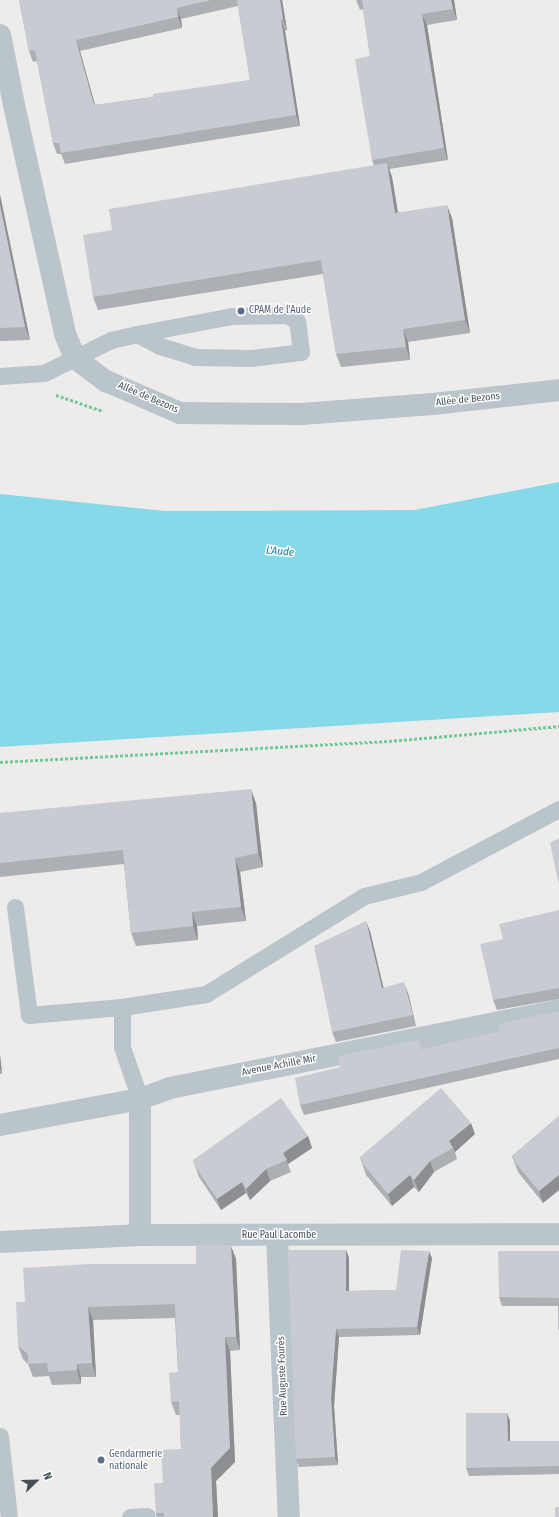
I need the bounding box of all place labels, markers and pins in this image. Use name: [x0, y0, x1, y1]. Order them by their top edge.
place label: CPAM de l'Aude: [249, 305, 311, 317]
marker: CPAM de l'Aude: [236, 306, 246, 316]
place label: Gendarmerie nationale: [109, 1448, 162, 1472]
marker: Gendarmerie nationale: [96, 1455, 106, 1465]

